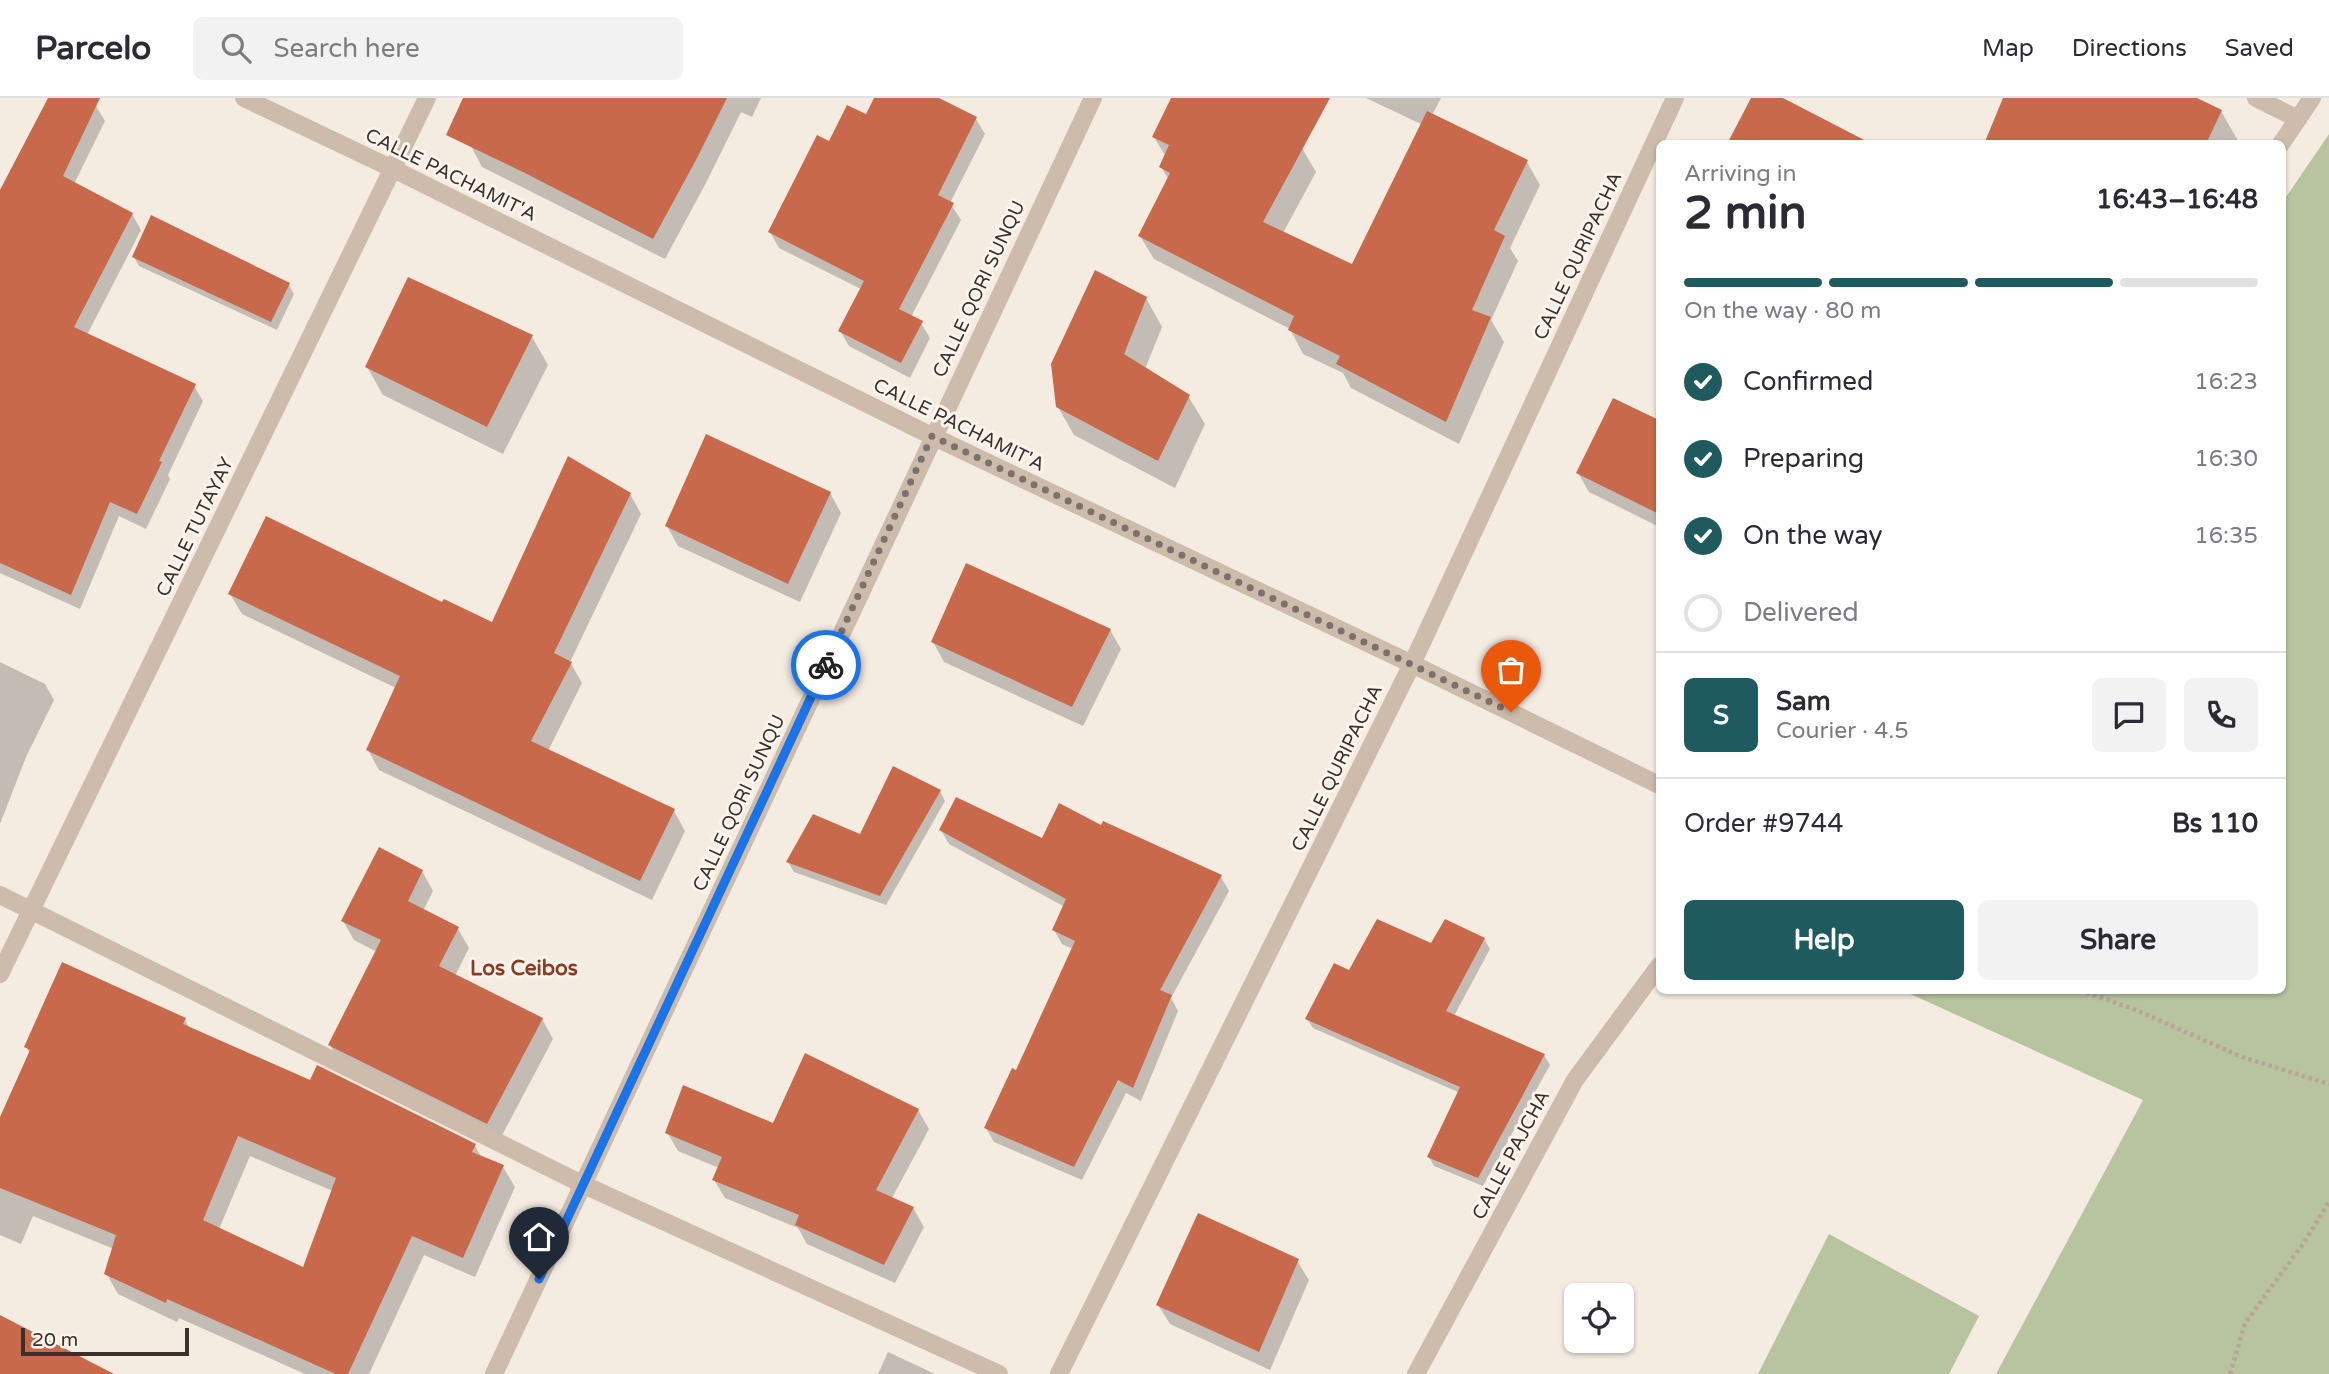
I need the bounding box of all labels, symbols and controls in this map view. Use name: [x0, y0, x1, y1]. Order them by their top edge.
search box: [193, 17, 683, 80]
text: Parcelo: [35, 29, 151, 68]
icon: search: [217, 29, 255, 67]
text: Search here: [273, 33, 420, 64]
text: Map: [1982, 34, 2034, 63]
text: Directions: [2072, 34, 2187, 63]
text: Saved: [2225, 34, 2294, 63]
street label: CALLE PACHAMIT'A: [362, 124, 540, 226]
text: Arriving in: [1684, 160, 1797, 188]
street label: CALLE QURIPACHA: [1529, 169, 1627, 343]
text: 16:43–16:48: [2096, 184, 2258, 215]
text: 2 min: [1684, 186, 1807, 241]
street label: CALLE QORI SUNQU: [928, 197, 1030, 381]
text: On the way · 80 m: [1684, 297, 1881, 325]
icon: check: [1684, 363, 1722, 401]
text: Confirmed: [1743, 366, 1873, 397]
text: 16:23: [2194, 368, 2258, 396]
street label: CALLE PACHAMIT'A: [870, 374, 1048, 476]
icon: check: [1684, 440, 1722, 478]
text: Preparing: [1743, 443, 1864, 474]
text: 16:30: [2194, 445, 2258, 473]
street label: CALLE TUTAYAY: [152, 454, 238, 600]
icon: check: [1684, 517, 1722, 555]
text: On the way: [1743, 520, 1883, 551]
text: 16:35: [2194, 522, 2258, 550]
text: Delivered: [1743, 597, 1859, 628]
courier: [791, 630, 861, 700]
pin: [1481, 640, 1541, 712]
icon: bike: [807, 646, 845, 684]
icon: bag: [1492, 651, 1530, 689]
button: chat: [2092, 678, 2166, 752]
button: phone: [2184, 678, 2258, 752]
street label: CALLE QURIPACHA: [1287, 681, 1387, 855]
text: Sam: [1776, 686, 1831, 717]
text: S: [1713, 700, 1729, 731]
street label: CALLE QORI SUNQU: [688, 711, 790, 895]
text: Courier · 4.5: [1776, 717, 1909, 745]
text: Order #9744: [1684, 808, 1844, 839]
text: Bs 110: [2172, 808, 2258, 839]
button: Help: [1684, 900, 1964, 980]
button: Share: [1978, 900, 2258, 980]
district label: Los Ceibos: [470, 956, 578, 981]
street label: CALLE PAJCHA: [1468, 1087, 1554, 1223]
pin: [509, 1207, 569, 1279]
icon: home: [520, 1218, 558, 1256]
map controls: [1564, 1283, 1634, 1353]
button: locate: [1564, 1283, 1634, 1353]
scale bar: [21, 1325, 189, 1357]
text: 20 m: [32, 1329, 78, 1351]

